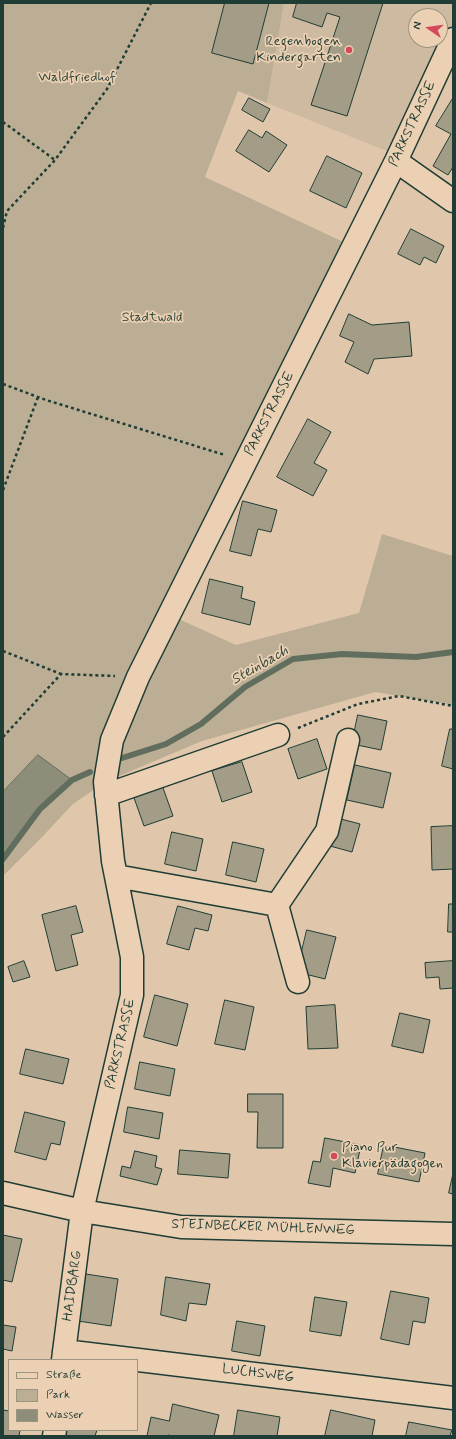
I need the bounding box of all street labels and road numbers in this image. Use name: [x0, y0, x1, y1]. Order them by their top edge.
street label: PARKSTRASSE: [386, 78, 440, 170]
street label: PARKSTRASSE: [241, 369, 299, 459]
street label: PARKSTRASSE: [102, 997, 140, 1091]
street label: STEINBECKER MÜHLENWEG: [171, 1216, 355, 1240]
street label: HAIDBARG: [60, 1250, 86, 1322]
street label: LUCHSWEG: [221, 1361, 295, 1387]

